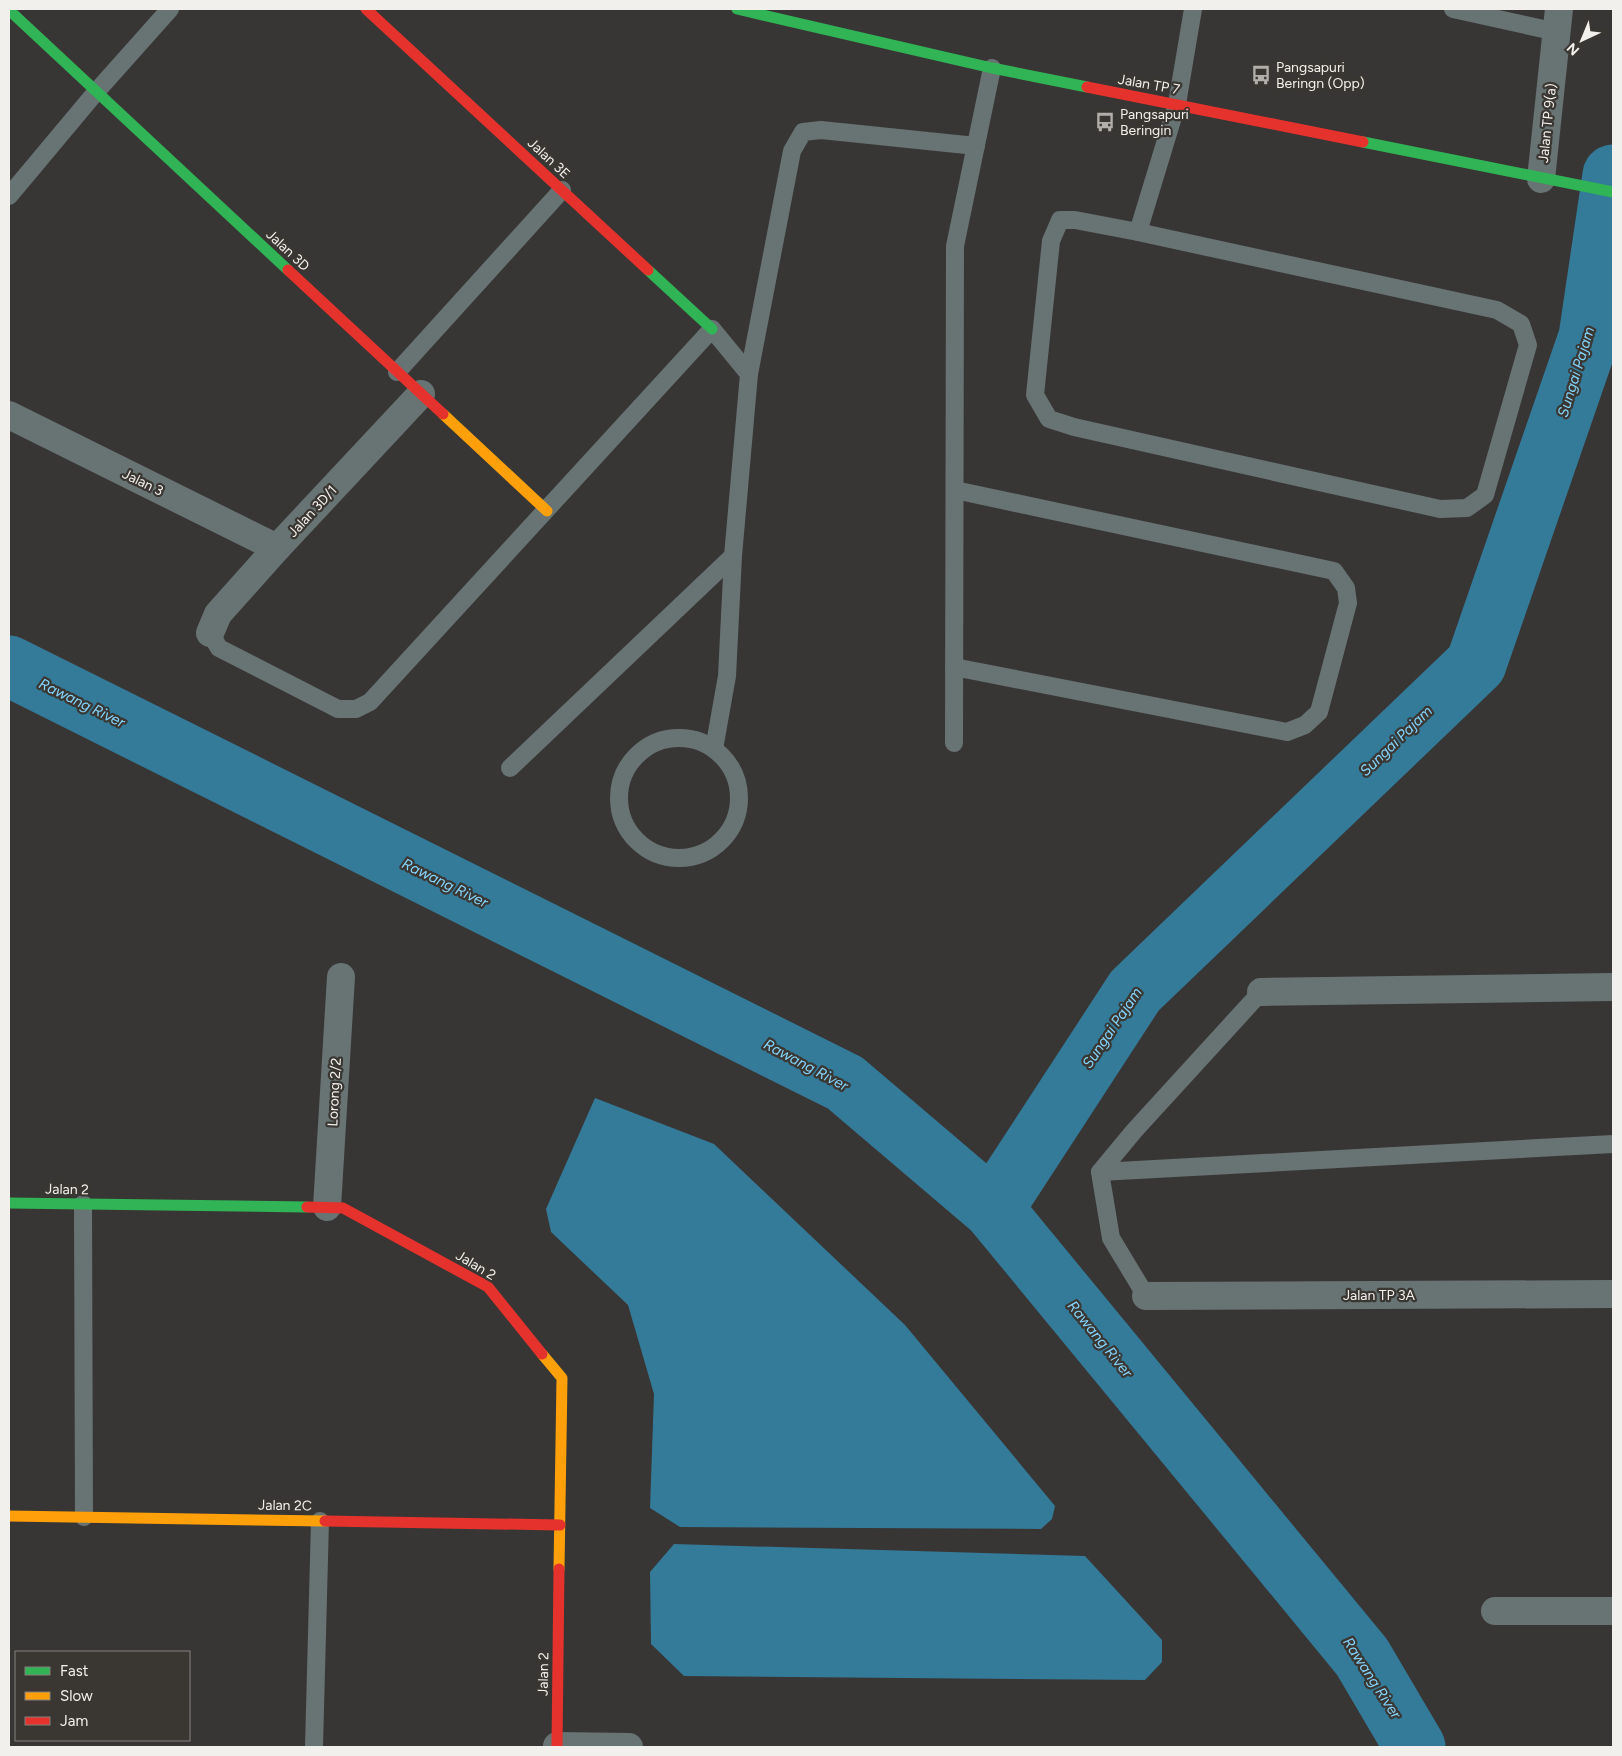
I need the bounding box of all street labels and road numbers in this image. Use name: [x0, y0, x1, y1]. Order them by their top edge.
street label: Jalan TP 7: [1117, 71, 1182, 98]
street label: Jalan TP 9(a): [1535, 82, 1560, 164]
street label: Jalan 3E: [524, 135, 573, 182]
street label: Jalan 3D: [262, 226, 313, 275]
street label: Jalan 3: [120, 465, 166, 500]
street label: Jalan 3D/1: [284, 482, 341, 541]
street label: Lorong 2/2: [324, 1057, 345, 1127]
street label: Jalan 2: [45, 1181, 89, 1198]
street label: Jalan 2: [453, 1247, 499, 1284]
street label: Jalan TP 3A: [1343, 1287, 1416, 1304]
street label: Jalan 2C: [258, 1497, 312, 1514]
street label: Jalan 2: [535, 1652, 552, 1696]

